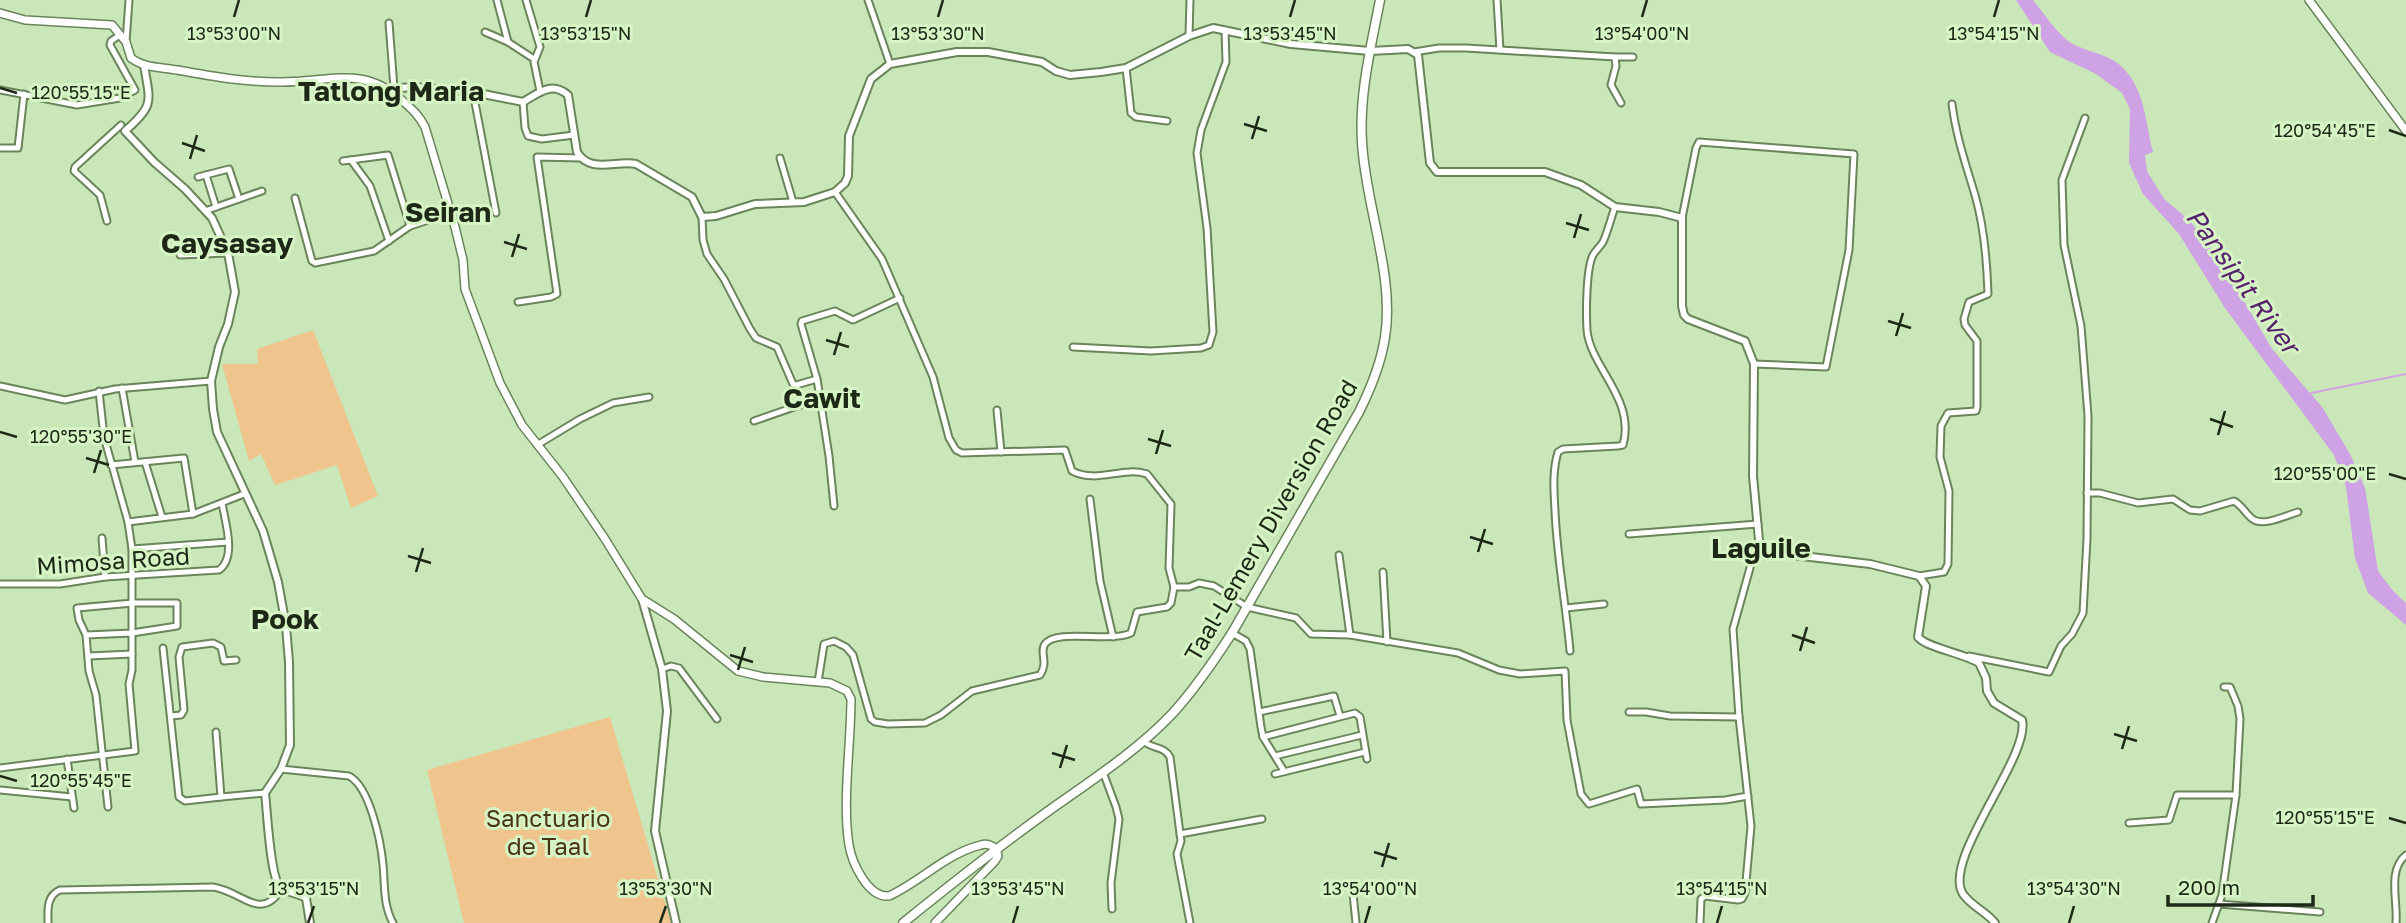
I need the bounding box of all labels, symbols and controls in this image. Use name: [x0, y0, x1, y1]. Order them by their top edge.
text: 13°53'00"N: [187, 22, 281, 44]
text: 13°53'15"N: [540, 22, 632, 44]
text: 13°53'30"N: [891, 22, 985, 44]
text: 13°53'45"N: [1243, 22, 1337, 44]
text: 13°54'00"N: [1595, 22, 1689, 44]
text: 13°54'15"N: [1948, 22, 2040, 44]
district label: Tatlong Maria: [298, 74, 484, 107]
text: 120°55'15"E: [31, 81, 131, 103]
text: 120°54'45"E: [2274, 119, 2376, 141]
district label: Seiran: [405, 195, 491, 228]
water label: Pansipit River: [2180, 202, 2308, 363]
district label: Caysasay: [161, 226, 293, 259]
street label: Taal-Lemery Diversion Road: [1177, 374, 1363, 666]
district label: Cawit: [783, 381, 861, 414]
text: 120°55'30"E: [30, 425, 132, 447]
text: 120°55'00"E: [2274, 462, 2376, 484]
district label: Laguile: [1711, 531, 1811, 564]
street label: Mimosa Road: [35, 540, 191, 580]
district label: Pook: [251, 602, 319, 635]
text: 120°55'45"E: [30, 769, 132, 791]
park label: Sanctuario de Taal: [486, 803, 610, 860]
text: 120°55'15"E: [2275, 806, 2375, 828]
scale bar: [2168, 864, 2313, 908]
text: 200 m: [2178, 874, 2240, 900]
text: 13°53'15"N: [268, 877, 360, 899]
text: 13°53'30"N: [619, 877, 713, 899]
text: 13°53'45"N: [971, 877, 1065, 899]
text: 13°54'00"N: [1323, 877, 1417, 899]
text: 13°54'15"N: [1676, 877, 1768, 899]
text: 13°54'30"N: [2027, 877, 2121, 899]

